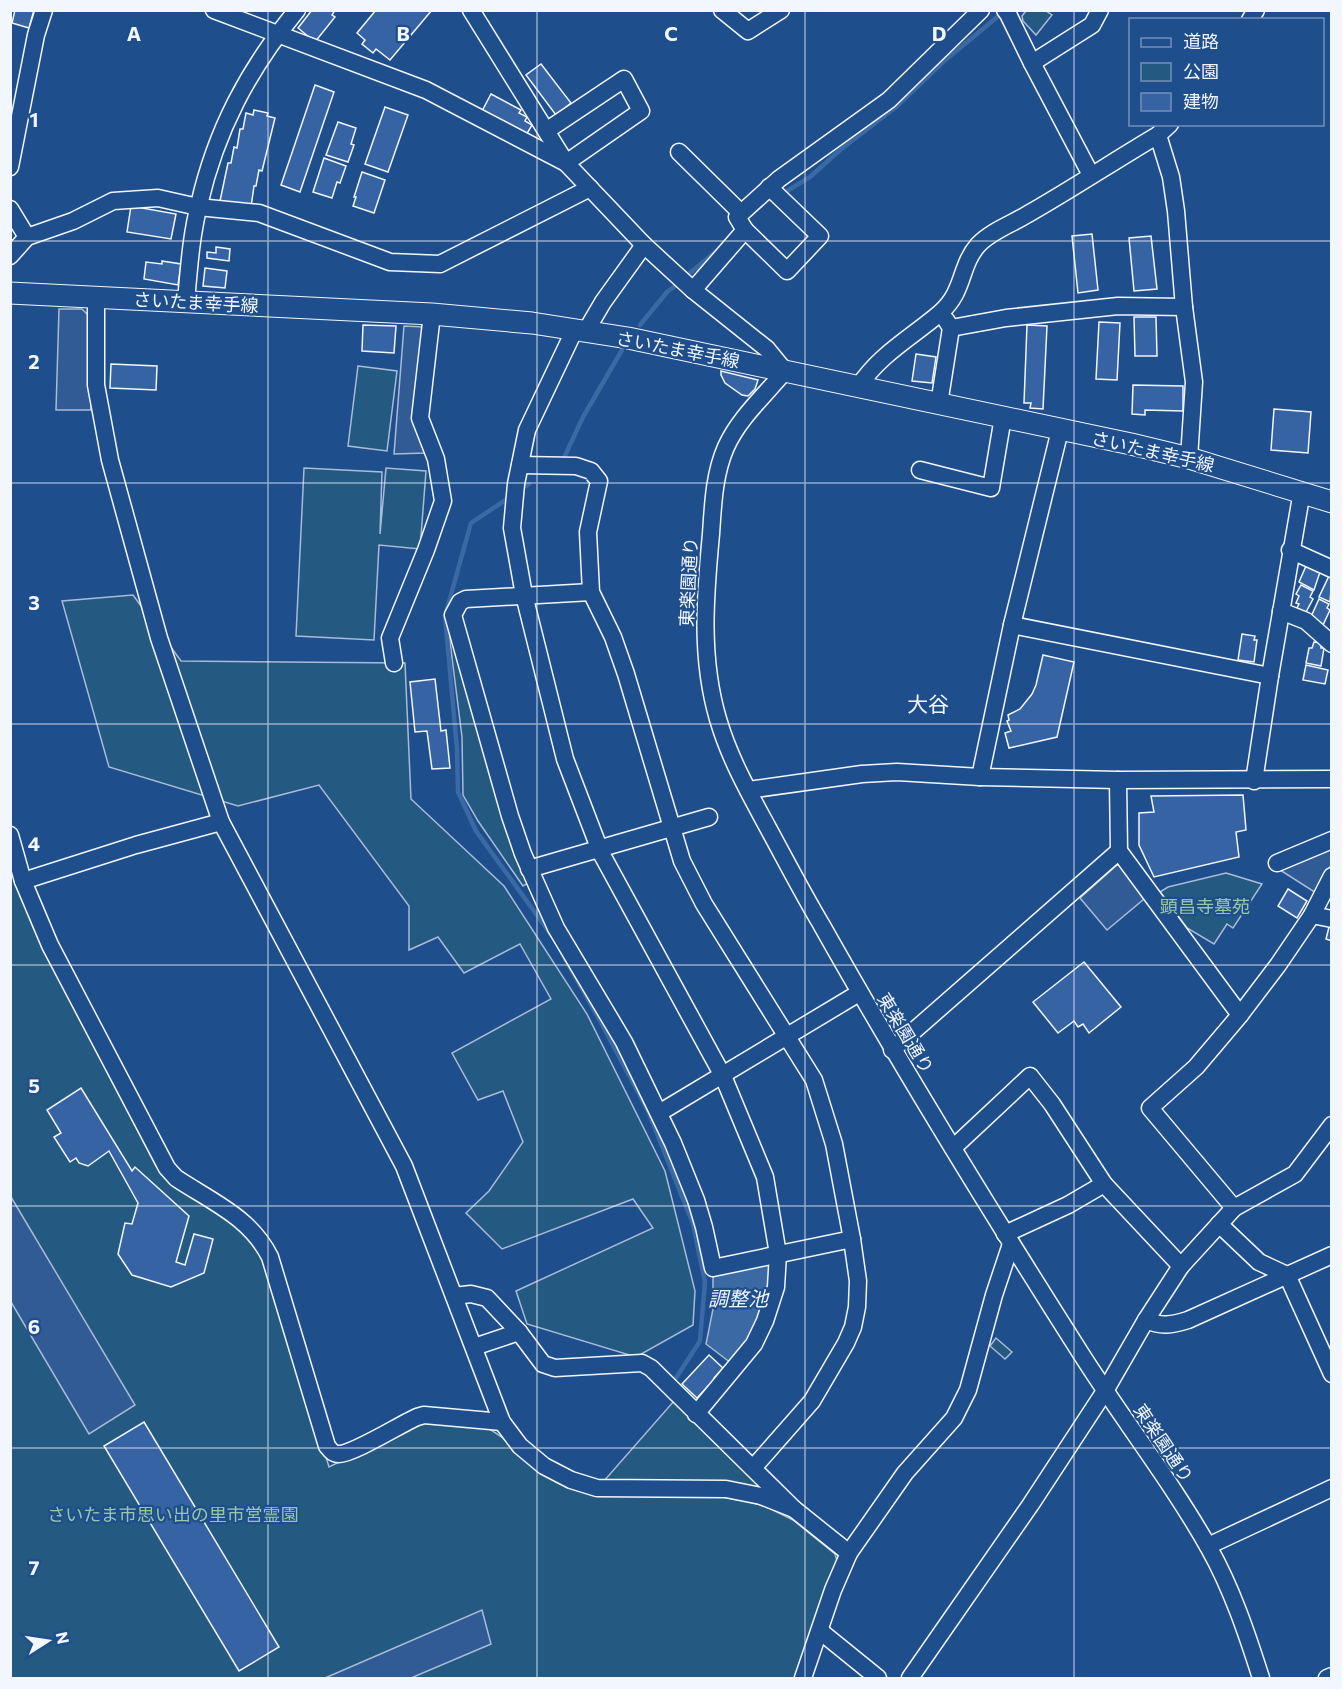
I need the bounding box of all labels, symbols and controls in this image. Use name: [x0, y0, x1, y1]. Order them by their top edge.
legend: [1129, 18, 1324, 126]
text: A: [127, 21, 141, 45]
text: B: [396, 21, 410, 45]
text: C: [664, 21, 678, 45]
text: D: [932, 21, 946, 45]
text: 道路: [1183, 30, 1219, 52]
text: 公園: [1183, 60, 1219, 82]
text: 建物: [1183, 90, 1219, 112]
text: 1: [29, 107, 39, 131]
street label: さいたま幸手線: [133, 288, 259, 316]
street label: さいたま幸手線: [614, 326, 742, 372]
text: 2: [28, 349, 40, 373]
street label: さいたま幸手線: [1089, 426, 1217, 476]
street label: 東楽園通り: [675, 536, 701, 628]
text: 3: [28, 590, 40, 614]
district label: 大谷: [907, 691, 949, 716]
text: 4: [28, 831, 40, 855]
park label: 顕昌寺墓苑: [1160, 895, 1250, 917]
street label: 東楽園通り: [873, 989, 939, 1077]
text: 5: [28, 1073, 40, 1097]
water label: 調整池: [708, 1286, 770, 1310]
text: 6: [28, 1314, 40, 1338]
street label: 東楽園通り: [1130, 1400, 1198, 1486]
park label: さいたま市思い出の里市営霊園: [47, 1503, 299, 1525]
text: 7: [29, 1555, 40, 1579]
north arrow: [18, 1611, 78, 1671]
text: N: [53, 1630, 74, 1646]

